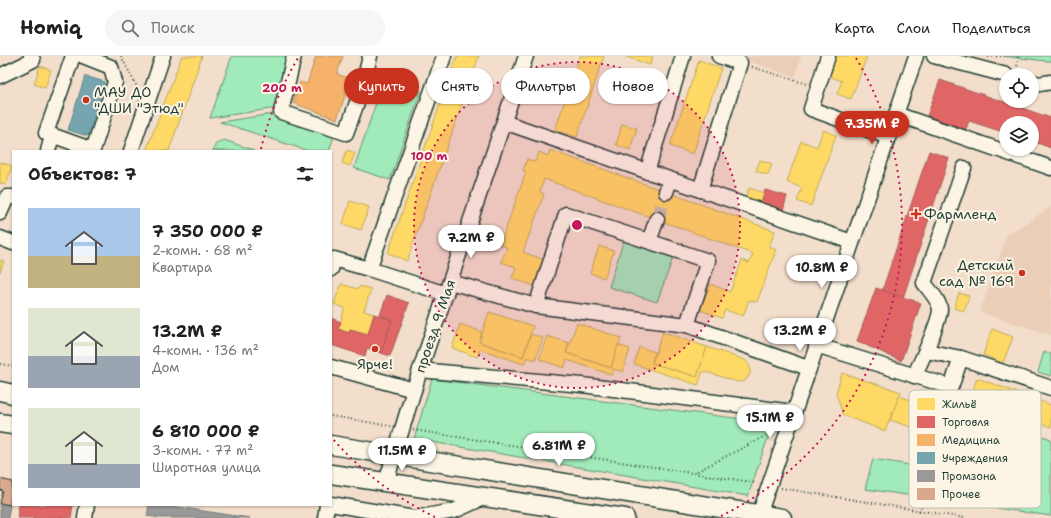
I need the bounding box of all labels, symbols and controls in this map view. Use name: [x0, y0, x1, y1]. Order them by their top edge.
search box: [105, 10, 385, 46]
text: Homiq: [20, 15, 81, 40]
icon: search: [119, 17, 141, 39]
text: Поиск: [151, 18, 195, 38]
text: Карта: [834, 19, 875, 37]
text: Слои: [897, 19, 930, 37]
text: Поделиться: [952, 19, 1031, 37]
chip: Купить: [344, 68, 419, 104]
chip: Снять: [427, 68, 493, 104]
chip: Фильтры: [501, 68, 590, 104]
chip: Новое: [598, 68, 668, 104]
map controls: [999, 68, 1039, 156]
button: locate: [999, 68, 1039, 108]
text: 200 m: [262, 80, 302, 96]
place label: МАУ ДО "ДШИ "Этюд": [94, 83, 184, 117]
marker: МАУ ДО "ДШИ "Этюд": [81, 95, 91, 105]
pin: 7.35M ₽: [835, 111, 909, 145]
text: 7.35M ₽: [844, 115, 900, 132]
button: layers: [999, 116, 1039, 156]
text: 100 m: [411, 148, 448, 164]
text: Объектов: 7: [28, 163, 137, 185]
icon: filters: [294, 163, 316, 185]
place label: Фармленд: [924, 205, 997, 223]
marker: Фармленд: [911, 209, 921, 219]
centre of rings: [570, 218, 584, 232]
text: 7 350 000 ₽: [152, 220, 263, 242]
icon: home: [60, 224, 108, 272]
pin: 7.2M ₽: [438, 225, 504, 259]
text: 7.2M ₽: [447, 229, 495, 246]
text: 2-комн. · 68 m²: [152, 242, 253, 259]
pin: 10.8M ₽: [785, 255, 859, 289]
place label: Детский сад № 169: [939, 256, 1014, 290]
text: Квартира: [152, 259, 212, 276]
text: 10.8M ₽: [795, 259, 849, 276]
marker: Детский сад № 169: [1017, 268, 1027, 278]
street label: проезд 9 Мая: [411, 277, 459, 375]
pin: 13.2M ₽: [763, 318, 837, 352]
text: 13.2M ₽: [152, 320, 223, 342]
text: 13.2M ₽: [773, 322, 827, 339]
icon: home: [60, 324, 108, 372]
text: 4-комн. · 136 m²: [152, 342, 259, 359]
marker: Ярче!: [370, 344, 380, 354]
place label: Ярче!: [357, 355, 393, 373]
text: Дом: [152, 359, 180, 376]
legend: [909, 390, 1041, 508]
text: Жильё: [942, 397, 977, 412]
pin: 15.1M ₽: [733, 405, 807, 439]
text: 15.1M ₽: [746, 409, 794, 426]
text: Торговля: [942, 415, 989, 430]
text: 6 810 000 ₽: [152, 420, 260, 442]
icon: home: [60, 424, 108, 472]
pin: 6.81M ₽: [522, 433, 596, 467]
text: Медицина: [942, 433, 1000, 448]
text: 6.81M ₽: [532, 437, 586, 454]
pin: 11.5M ₽: [365, 438, 439, 472]
text: 3-комн. · 77 m²: [152, 442, 253, 459]
text: 11.5M ₽: [377, 442, 427, 459]
text: Учреждения: [942, 451, 1008, 466]
text: Широтная улица: [152, 459, 261, 476]
text: Промзона: [942, 469, 996, 484]
text: Прочее: [942, 487, 980, 502]

